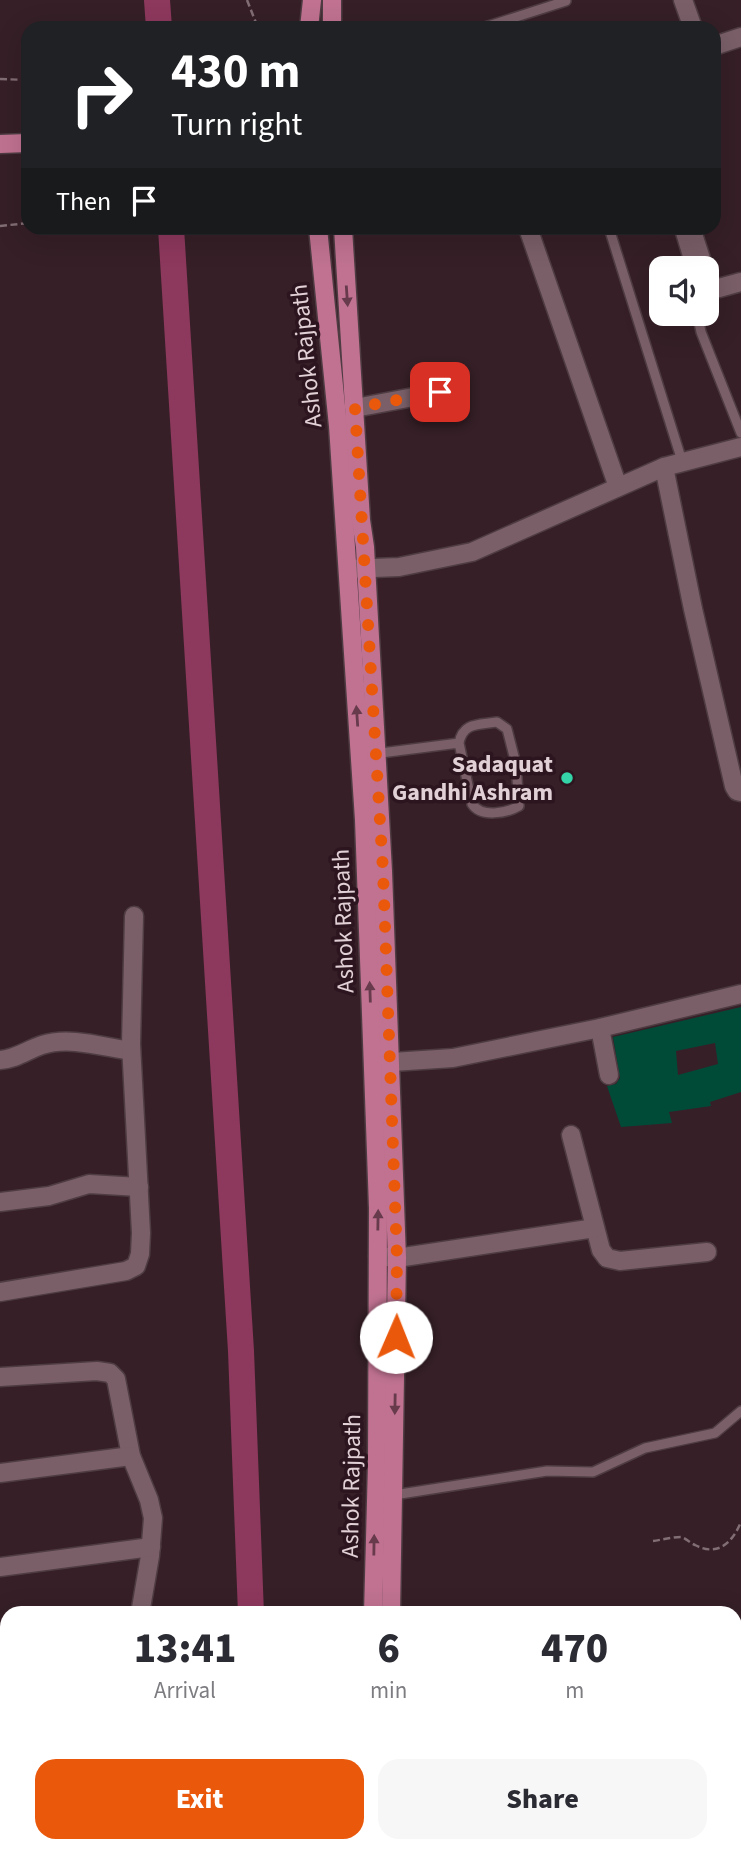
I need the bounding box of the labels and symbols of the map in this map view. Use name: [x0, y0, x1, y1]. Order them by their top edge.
street label: Ashok Rajpath: [282, 283, 331, 429]
one-way arrow: [342, 285, 353, 307]
pin: [410, 362, 470, 422]
one-way arrow: [351, 705, 362, 727]
place label: Sadaquat Gandhi Ashram: [392, 747, 553, 810]
marker: Sadaquat Gandhi Ashram: [559, 770, 575, 786]
street label: Ashok Rajpath: [323, 848, 364, 994]
one-way arrow: [365, 981, 376, 1003]
one-way arrow: [372, 1209, 384, 1231]
position arrow: [359, 1300, 433, 1374]
one-way arrow: [389, 1393, 401, 1415]
street label: Ashok Rajpath: [333, 1414, 370, 1558]
one-way arrow: [368, 1534, 379, 1556]

